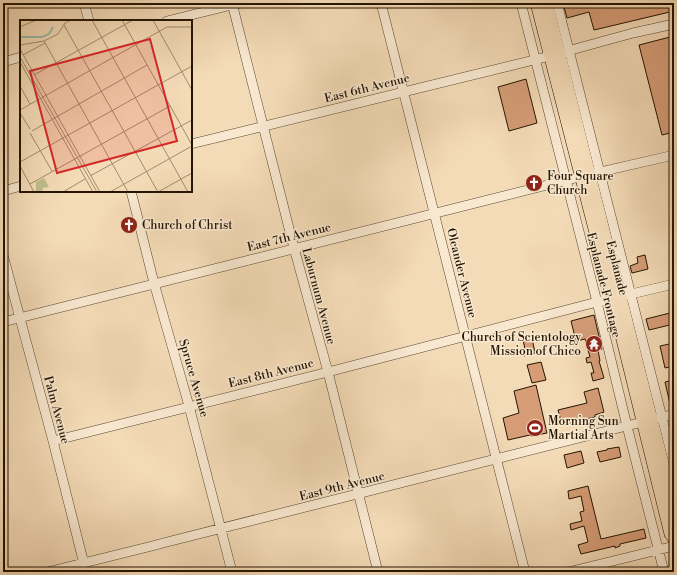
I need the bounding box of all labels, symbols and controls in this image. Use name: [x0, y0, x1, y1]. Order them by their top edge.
inset map: [20, 20, 192, 192]
street label: East 6th Avenue: [323, 71, 411, 106]
place label: Four Square Church: [547, 169, 614, 198]
church icon: Four Square Church: [524, 173, 544, 193]
church icon: Church of Christ: [119, 215, 139, 235]
place label: Church of Christ: [142, 218, 233, 233]
street label: East 7th Avenue: [246, 220, 333, 255]
street label: Oleander Avenue: [443, 227, 480, 320]
street label: Esplanade Frontage: [583, 231, 624, 339]
street label: Esplanade: [602, 239, 631, 297]
street label: Laburnum Avenue: [298, 246, 339, 346]
place label: Church of Scientology Mission of Chico: [461, 330, 581, 359]
temple icon: Church of Scientology Mission of Chico: [584, 334, 604, 354]
street label: Spruce Avenue: [175, 337, 212, 419]
street label: East 8th Avenue: [227, 356, 315, 391]
street label: Palm Avenue: [40, 375, 73, 446]
place label: Morning Sun Martial Arts: [548, 414, 619, 443]
sports icon: Morning Sun Martial Arts: [525, 418, 545, 438]
street label: East 9th Avenue: [298, 469, 386, 504]

